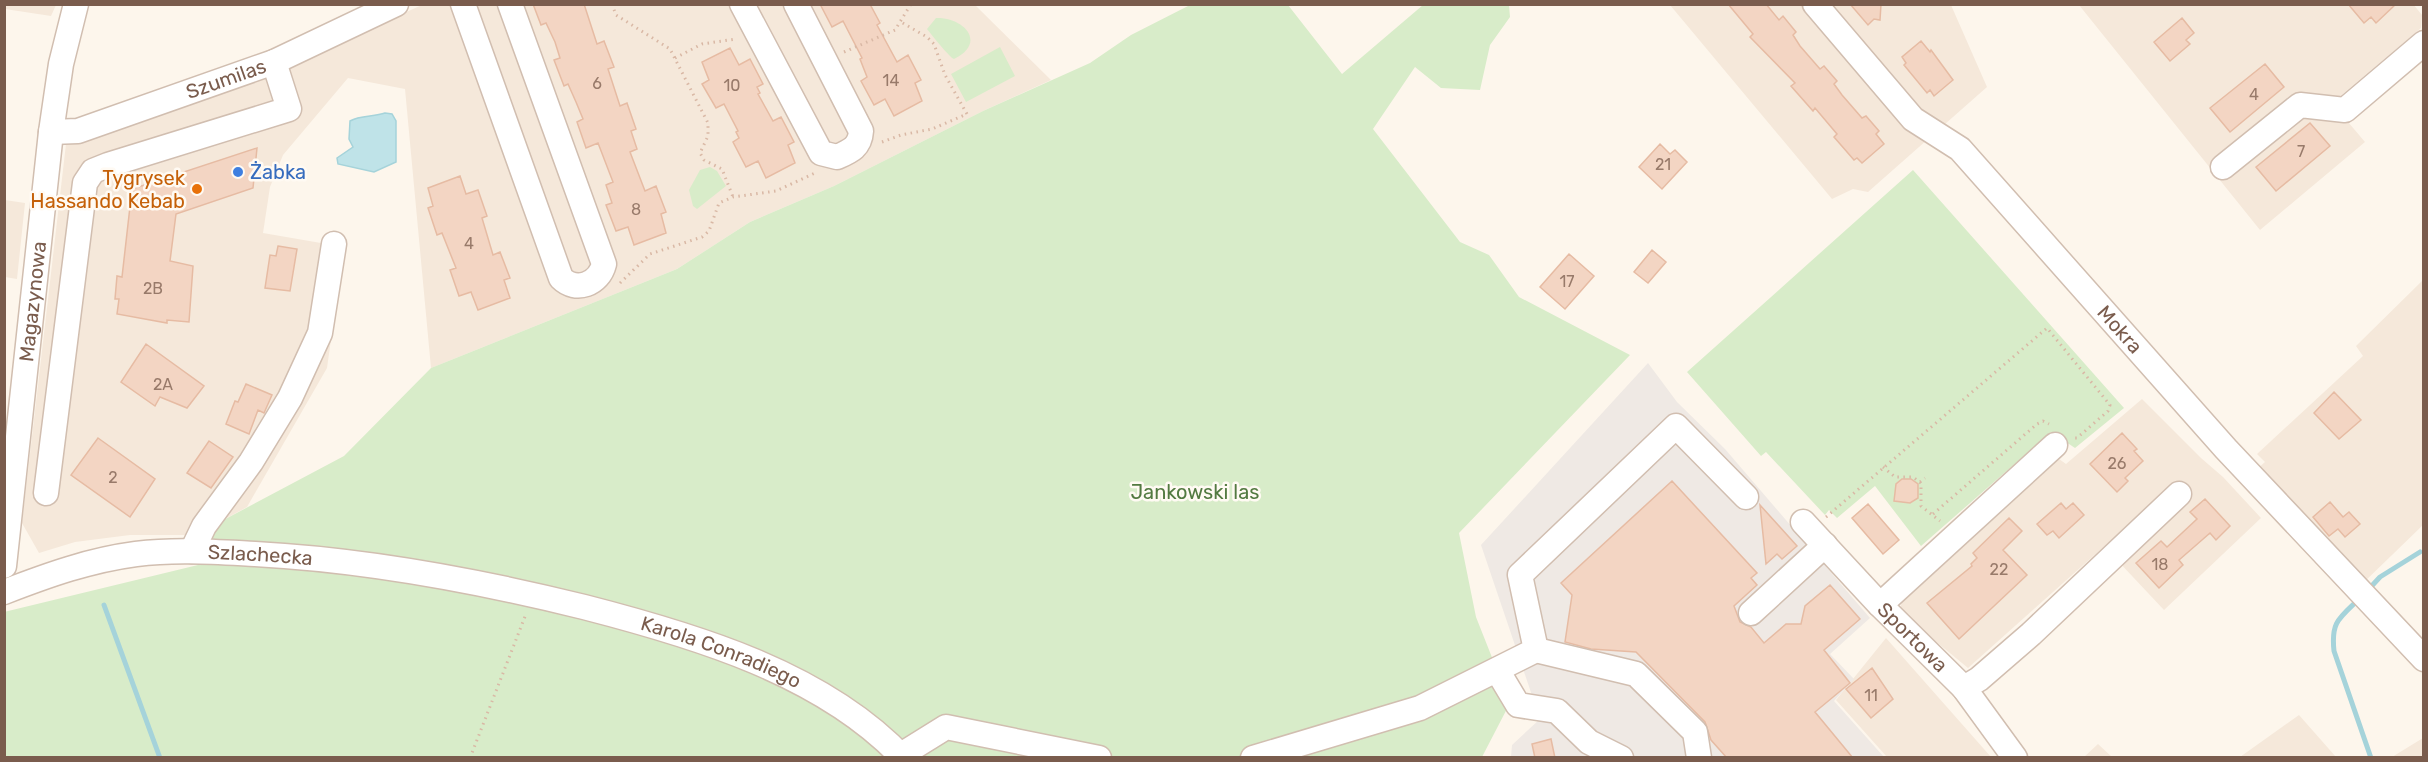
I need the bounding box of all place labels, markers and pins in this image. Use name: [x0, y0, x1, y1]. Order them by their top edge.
place label: Żabka: [250, 160, 306, 184]
marker: Żabka: [231, 165, 245, 179]
place label: Tygrysek Hassando Kebab: [30, 166, 186, 213]
marker: Tygrysek Hassando Kebab: [190, 182, 204, 196]

